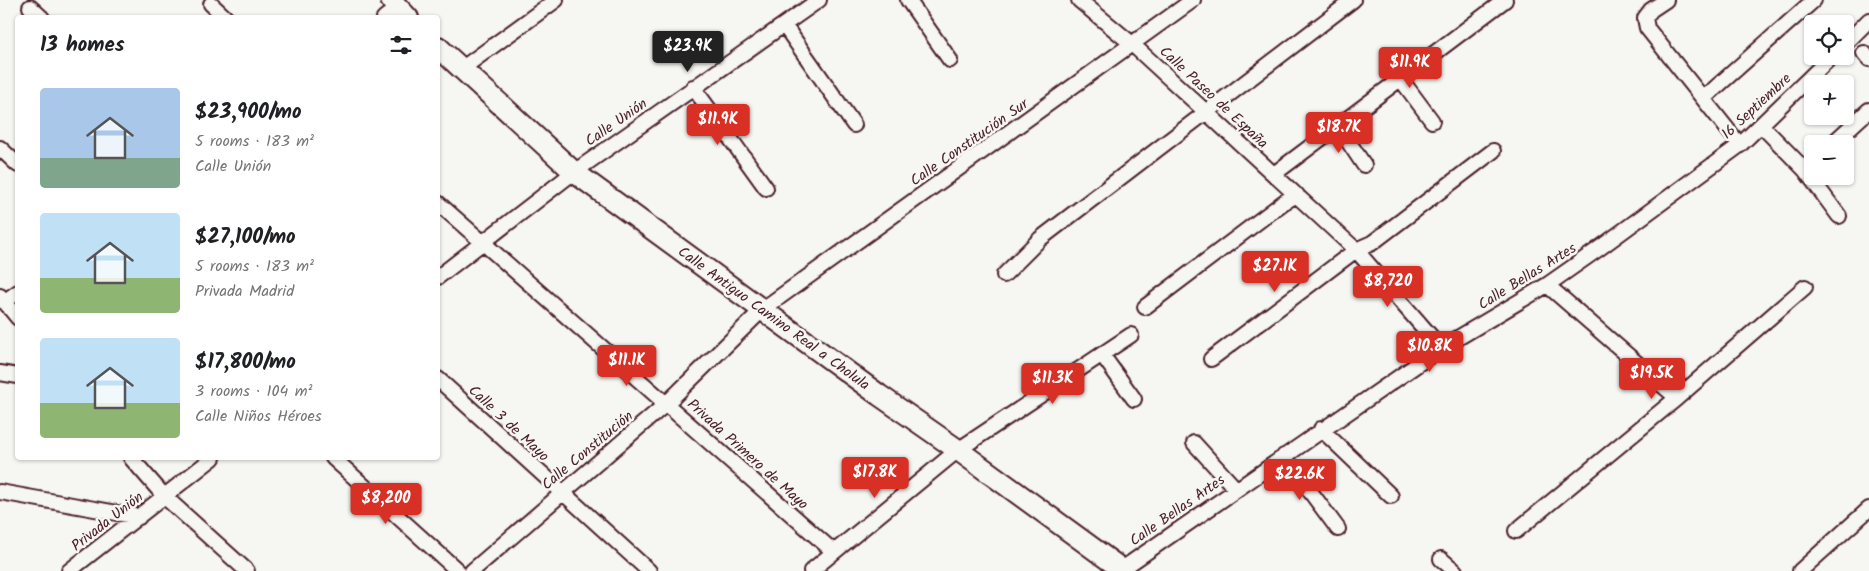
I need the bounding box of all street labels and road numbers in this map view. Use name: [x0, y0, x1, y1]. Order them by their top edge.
street label: Calle Paseo de España: [1153, 41, 1273, 155]
street label: 16 Septiembre: [1716, 68, 1797, 146]
street label: Calle Unión: [580, 92, 653, 153]
street label: Calle Constitución Sur: [905, 92, 1035, 193]
street label: Calle Bellas Artes: [1474, 237, 1582, 317]
street label: Calle Antiguo Camino Real a Cholula: [672, 241, 875, 397]
street label: Calle 3 de Mayo: [462, 380, 555, 468]
street label: Privada Primero de Mayo: [681, 393, 814, 516]
street label: Calle Constitución: [536, 405, 639, 497]
street label: Calle Bellas Artes: [1125, 468, 1231, 553]
street label: Privada Unión: [66, 486, 149, 558]

